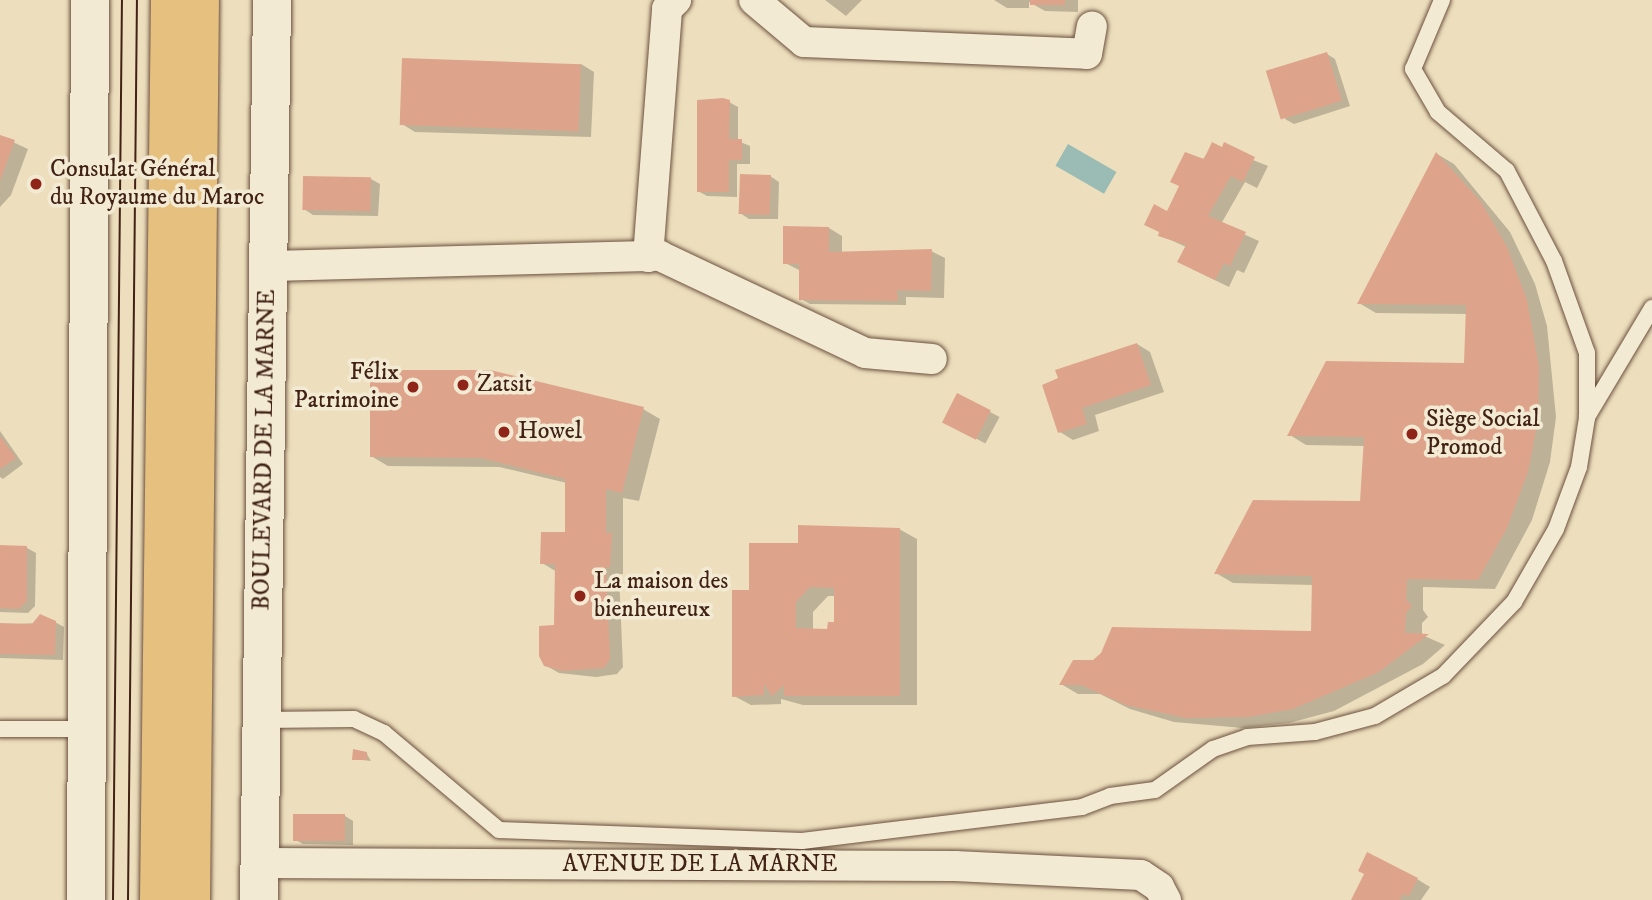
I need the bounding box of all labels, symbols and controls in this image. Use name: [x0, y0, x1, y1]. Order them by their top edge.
place label: Consulat Général du Royaume du Maroc: [50, 156, 264, 212]
marker: Consulat Général du Royaume du Maroc: [28, 176, 44, 192]
street label: BOULEVARD DE LA MARNE: [248, 289, 282, 611]
place label: Félix Patrimoine: [294, 359, 399, 415]
place label: Zatsit: [477, 371, 532, 399]
marker: Zatsit: [455, 377, 471, 393]
marker: Félix Patrimoine: [405, 379, 421, 395]
place label: Siège Social Promod: [1426, 406, 1540, 462]
place label: Howel: [518, 418, 582, 446]
marker: Howel: [496, 424, 512, 440]
marker: Siège Social Promod: [1404, 426, 1420, 442]
place label: La maison des bienheureux: [594, 568, 728, 624]
marker: La maison des bienheureux: [572, 588, 588, 604]
street label: AVENUE DE LA MARNE: [563, 851, 837, 879]

